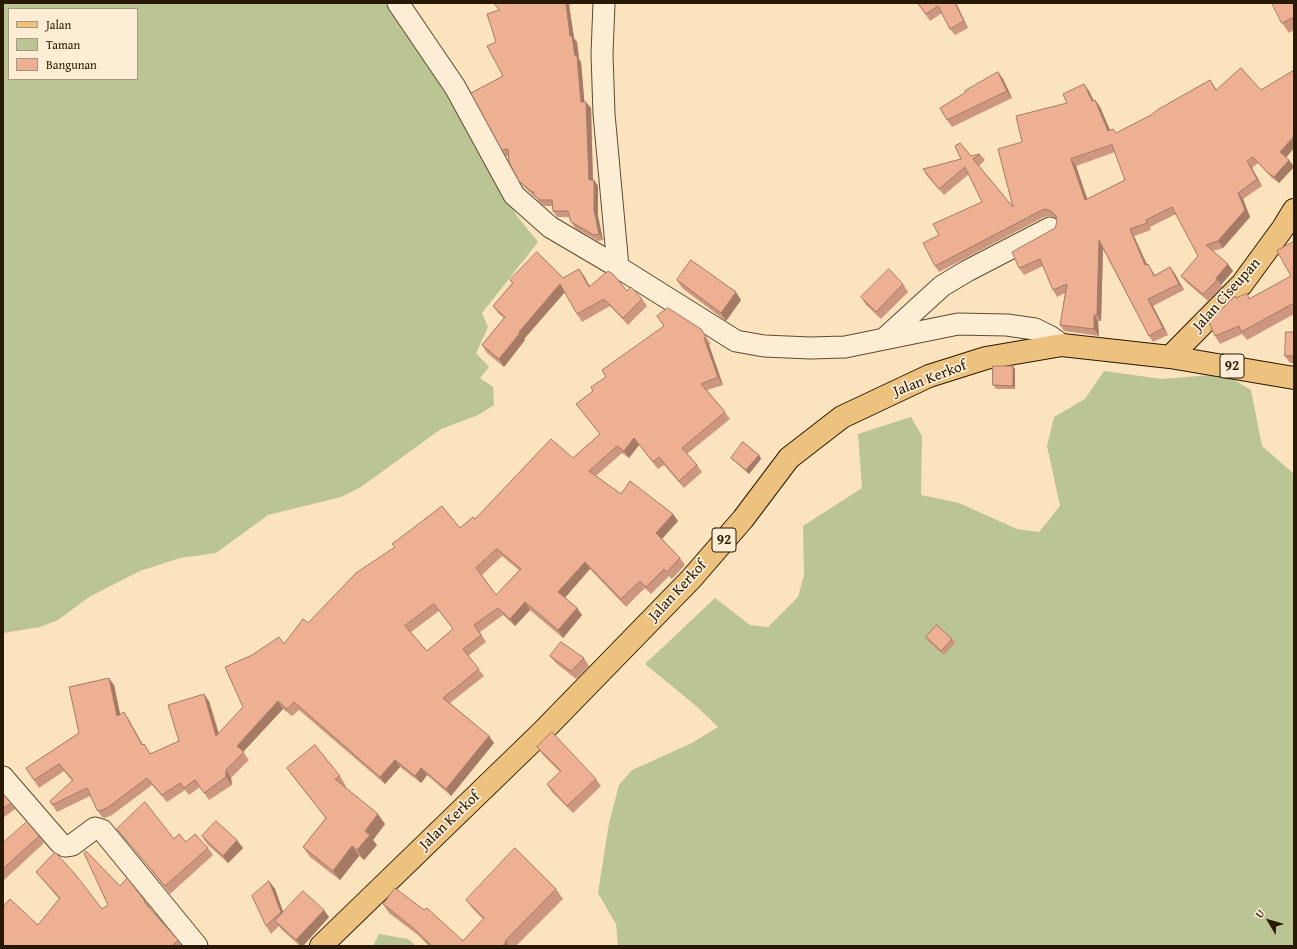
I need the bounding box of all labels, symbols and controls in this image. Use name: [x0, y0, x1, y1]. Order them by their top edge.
legend: [8, 8, 138, 80]
text: Jalan: [46, 16, 71, 33]
text: Taman: [46, 36, 80, 53]
text: Bangunan: [46, 56, 97, 73]
street label: Jalan Ciseupan: [1190, 255, 1264, 335]
road number: 92: [1220, 354, 1244, 378]
street label: Jalan Kerkof: [891, 357, 969, 401]
road number: 92: [712, 528, 736, 552]
street label: Jalan Kerkof: [645, 557, 711, 625]
street label: Jalan Kerkof: [416, 788, 484, 854]
north arrow: [1249, 901, 1289, 941]
text: U: [1251, 906, 1268, 921]

